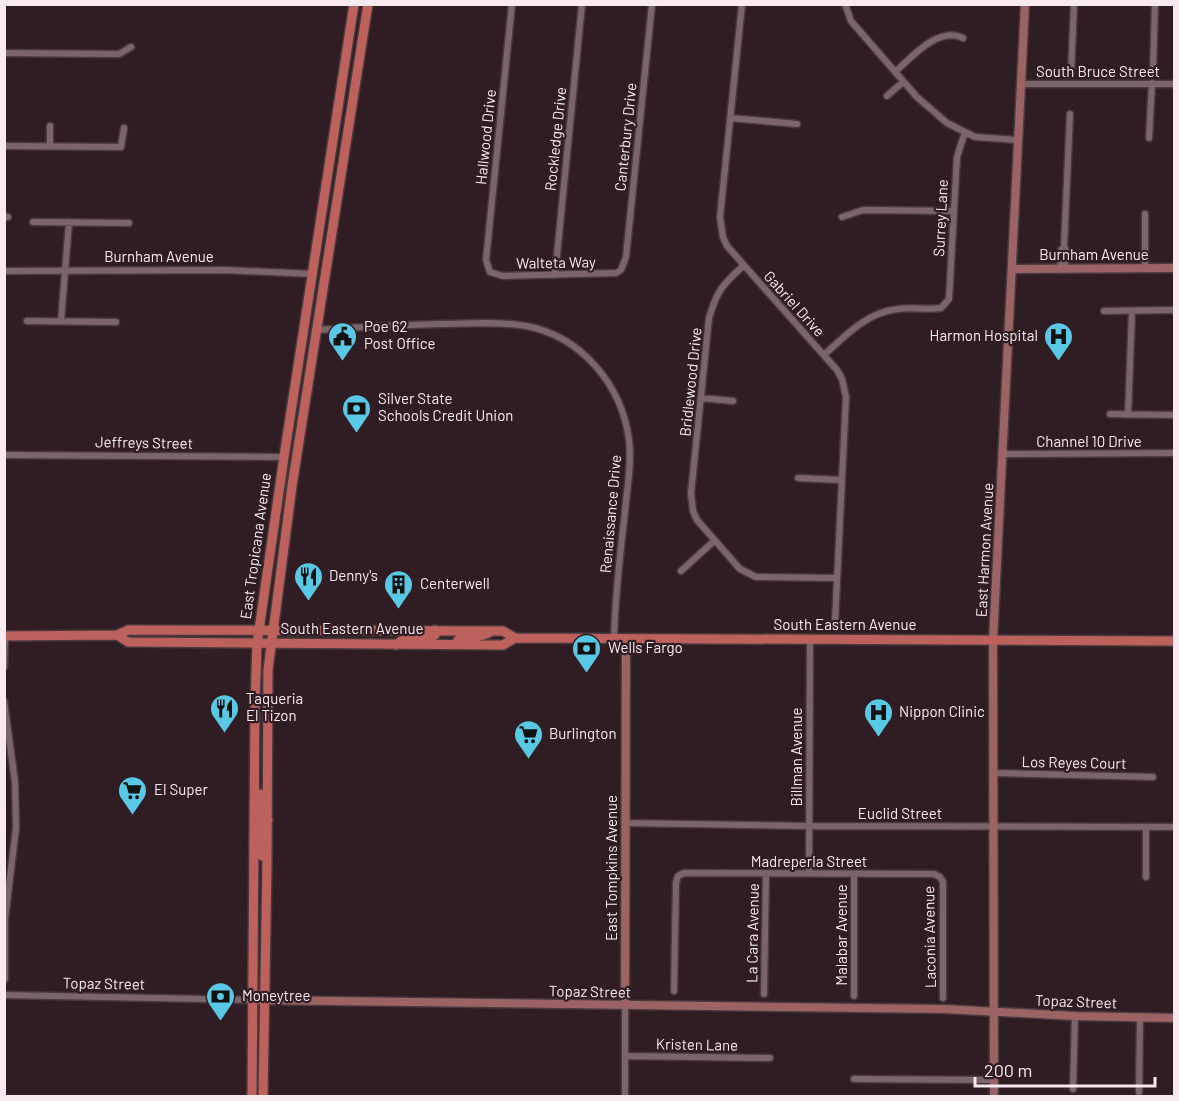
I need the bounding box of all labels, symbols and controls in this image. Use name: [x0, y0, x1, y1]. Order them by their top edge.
street label: South Bruce Street: [1036, 62, 1160, 80]
street label: Canterbury Drive: [610, 82, 640, 192]
street label: Rockledge Drive: [541, 86, 569, 192]
street label: Hallwood Drive: [471, 88, 499, 186]
street label: Surrey Lane: [929, 179, 951, 257]
street label: Burnham Avenue: [1039, 245, 1149, 263]
street label: Burnham Avenue: [104, 247, 214, 265]
street label: Walteta Way: [516, 252, 596, 272]
street label: Gabriel Drive: [761, 267, 829, 340]
place label: Poe 62 Post Office: [364, 317, 436, 352]
public building icon: Poe 62 Post Office: [327, 320, 359, 362]
hospital icon: Harmon Hospital: [1043, 320, 1075, 362]
street label: Bridlewood Drive: [675, 326, 705, 437]
place label: Harmon Hospital: [930, 326, 1038, 344]
place label: Silver State Schools Credit Union: [378, 389, 513, 424]
bank icon: Silver State Schools Credit Union: [341, 392, 373, 434]
street label: Jeffreys Street: [95, 432, 193, 452]
street label: Channel 10 Drive: [1036, 432, 1142, 450]
street label: Renaissance Drive: [596, 454, 624, 574]
street label: East Tropicana Avenue: [236, 471, 274, 620]
street label: East Harmon Avenue: [971, 482, 997, 618]
restaurant icon: Denny's: [292, 560, 324, 602]
place label: Denny's: [329, 566, 378, 584]
building icon: Centerwell: [383, 568, 415, 610]
place label: Centerwell: [420, 574, 490, 592]
street label: South Eastern Avenue: [774, 615, 916, 633]
street label: South Eastern Avenue: [281, 619, 423, 637]
bank icon: Wells Fargo: [571, 632, 603, 674]
place label: Wells Fargo: [608, 638, 683, 656]
place label: Taqueria El Tizon: [246, 689, 303, 724]
restaurant icon: Taqueria El Tizon: [209, 692, 241, 734]
hospital icon: Nippon Clinic: [862, 696, 894, 738]
place label: Nippon Clinic: [899, 702, 985, 720]
street label: Billman Avenue: [787, 708, 805, 806]
supermarket icon: Burlington: [512, 718, 544, 760]
place label: Burlington: [549, 724, 617, 742]
street label: Los Reyes Court: [1021, 752, 1127, 772]
supermarket icon: El Super: [117, 774, 149, 816]
place label: El Super: [154, 780, 208, 798]
street label: East Tompkins Avenue: [602, 795, 620, 941]
street label: Euclid Street: [858, 804, 942, 822]
street label: Madreperla Street: [751, 852, 867, 870]
street label: La Cara Avenue: [742, 883, 762, 983]
street label: Malabar Avenue: [832, 884, 850, 986]
street label: Laconia Avenue: [919, 886, 939, 988]
street label: Topaz Street: [63, 973, 145, 993]
bank icon: Moneytree: [205, 980, 237, 1022]
street label: Topaz Street: [549, 981, 631, 1001]
place label: Moneytree: [242, 986, 310, 1004]
street label: Topaz Street: [1035, 991, 1117, 1011]
street label: Kristen Lane: [656, 1034, 738, 1054]
scale bar: [975, 1050, 1155, 1088]
text: 200 m: [984, 1059, 1032, 1081]

